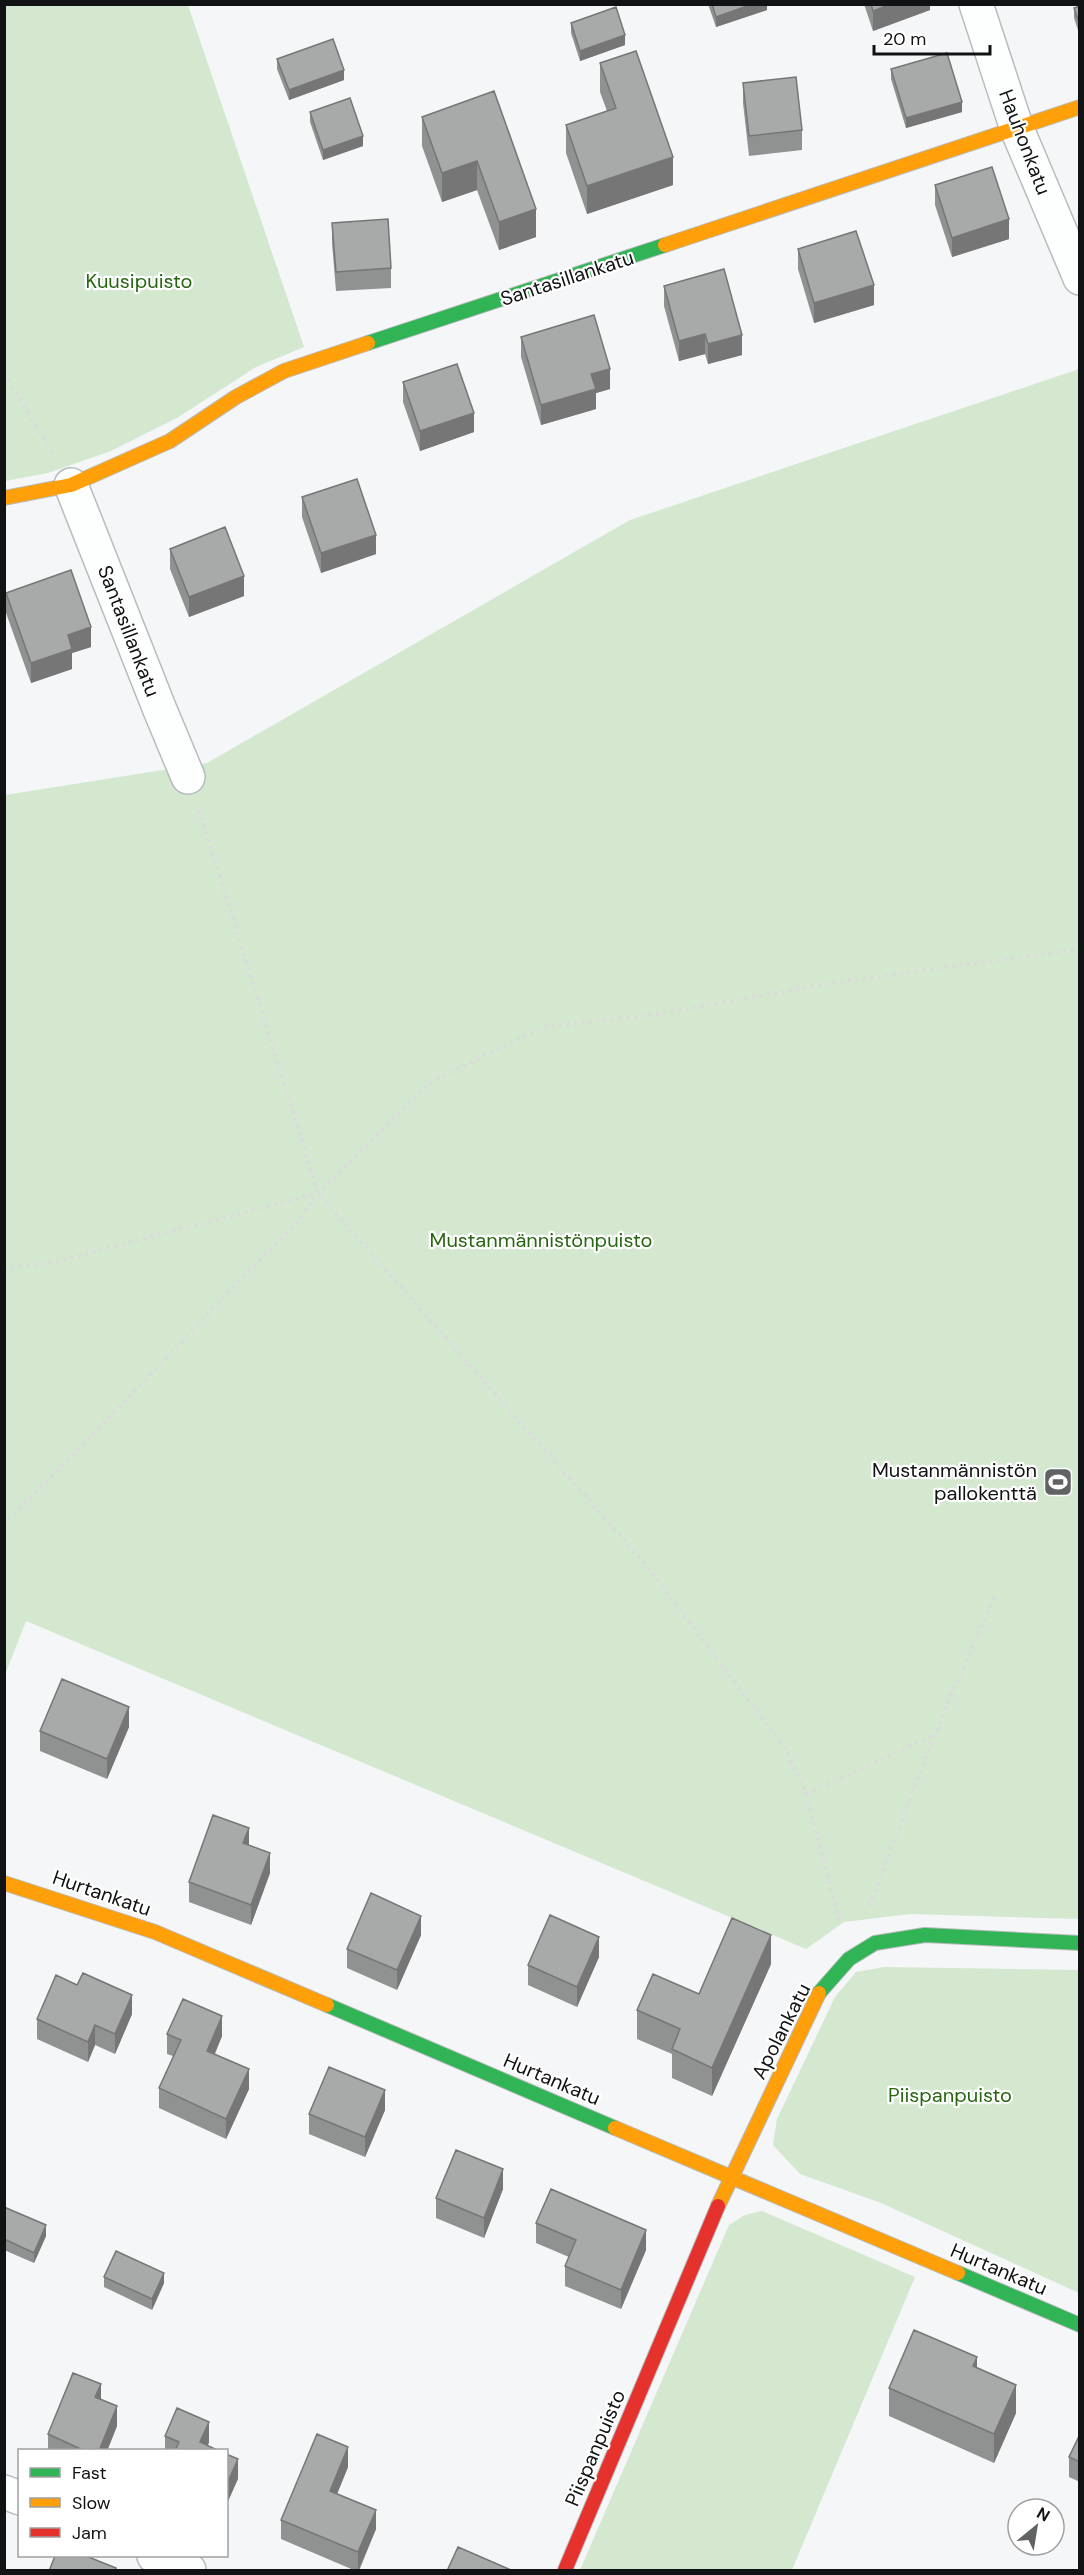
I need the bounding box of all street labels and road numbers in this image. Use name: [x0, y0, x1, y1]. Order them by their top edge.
street label: Hauhonkatu: [993, 86, 1057, 198]
street label: Santasillankatu: [497, 244, 637, 312]
street label: Santasillankatu: [92, 562, 166, 700]
street label: Hurtankatu: [49, 1864, 155, 1922]
street label: Apolankatu: [746, 1979, 816, 2083]
street label: Hurtankatu: [500, 2047, 604, 2111]
street label: Hurtankatu: [947, 2237, 1051, 2301]
street label: Piispanpuisto: [559, 2386, 631, 2510]

